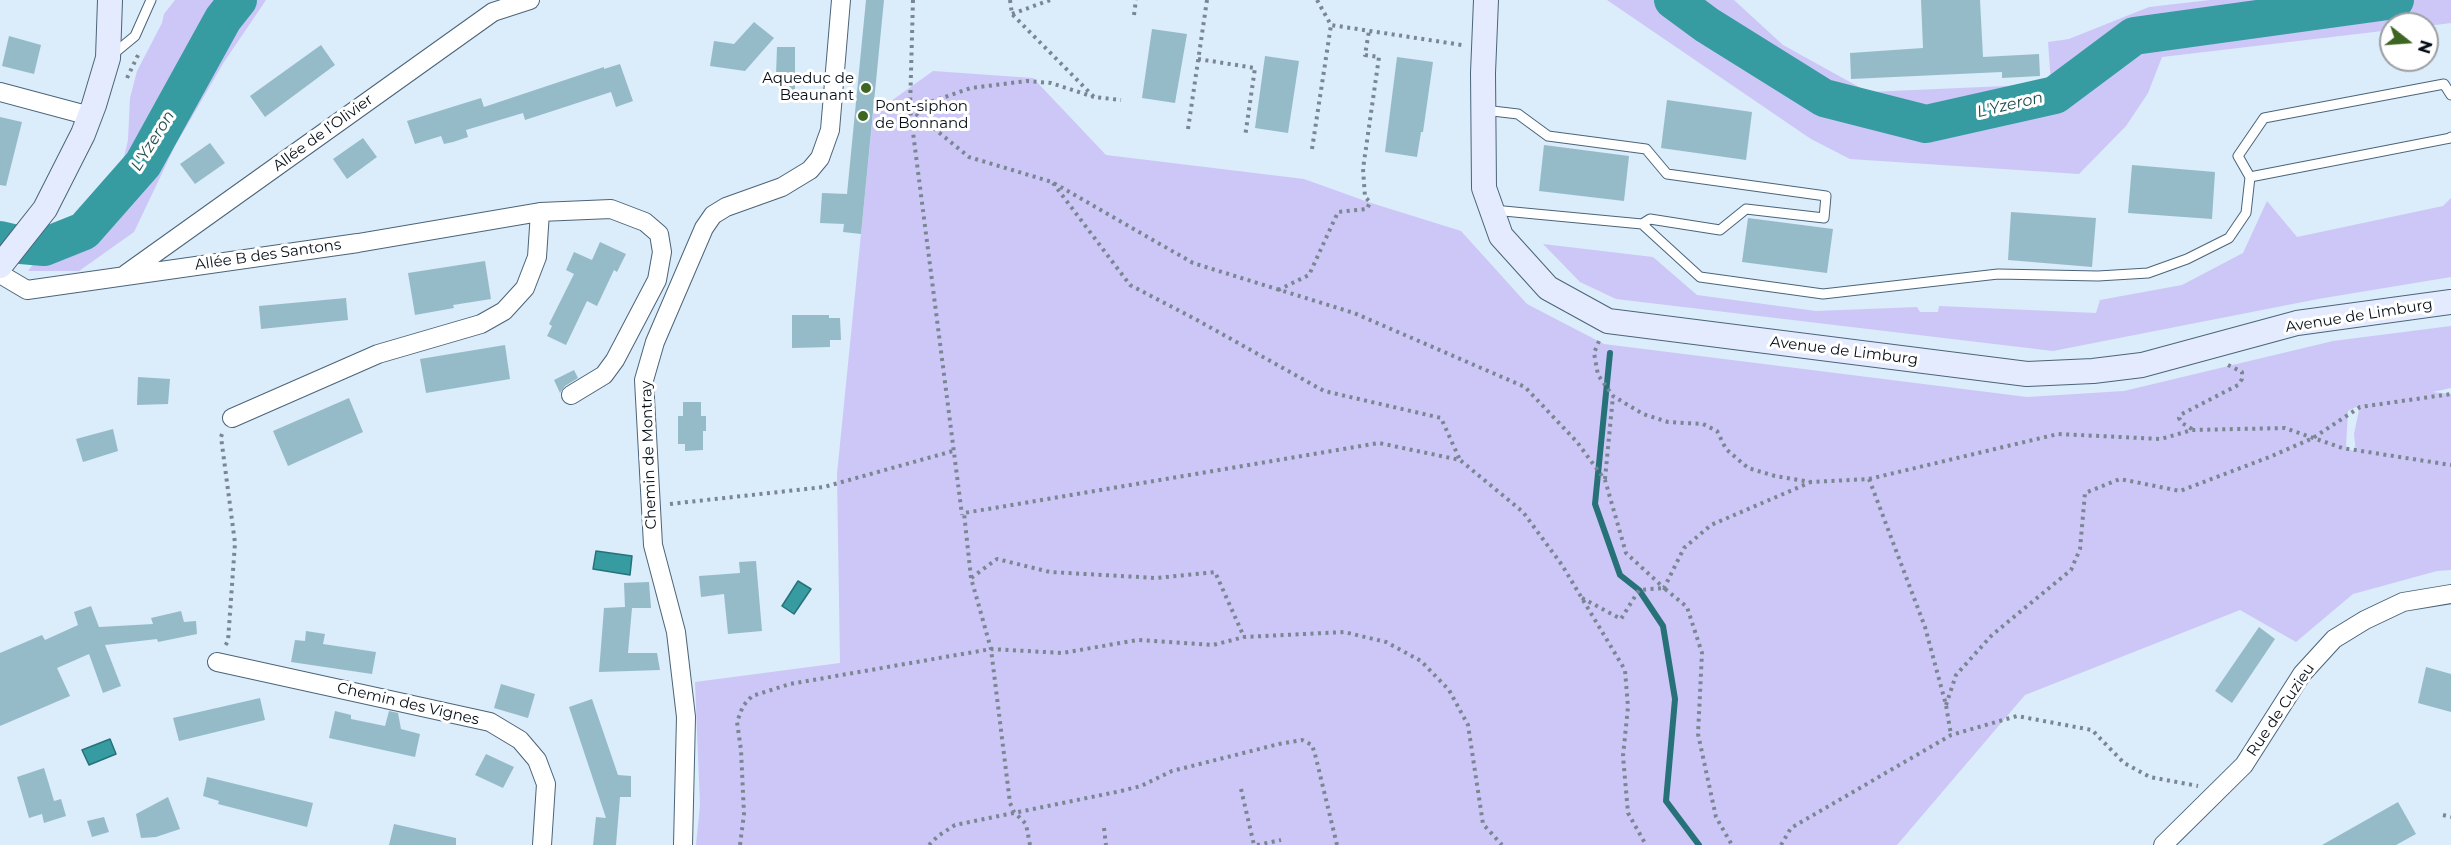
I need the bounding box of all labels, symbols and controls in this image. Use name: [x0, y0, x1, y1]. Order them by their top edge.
north arrow: [2379, 12, 2439, 72]
text: N: [2414, 38, 2436, 56]
place label: Aqueduc de Beaunant: [762, 70, 854, 105]
marker: Aqueduc de Beaunant: [859, 81, 873, 95]
water label: L'Yzeron: [1975, 88, 2045, 122]
street label: Allée de l’Olivier: [270, 91, 376, 175]
place label: Pont-siphon de Bonnand: [875, 98, 968, 133]
water label: L'Yzeron: [127, 107, 179, 175]
marker: Pont-siphon de Bonnand: [856, 109, 870, 123]
street label: Allée B des Santons: [194, 236, 342, 274]
street label: Avenue de Limburg: [2284, 295, 2434, 337]
street label: Avenue de Limburg: [1769, 333, 1919, 369]
street label: Chemin de Montray: [637, 380, 661, 530]
street label: Rue de Cuzieu: [2243, 660, 2319, 760]
street label: Chemin des Vignes: [335, 679, 481, 729]

